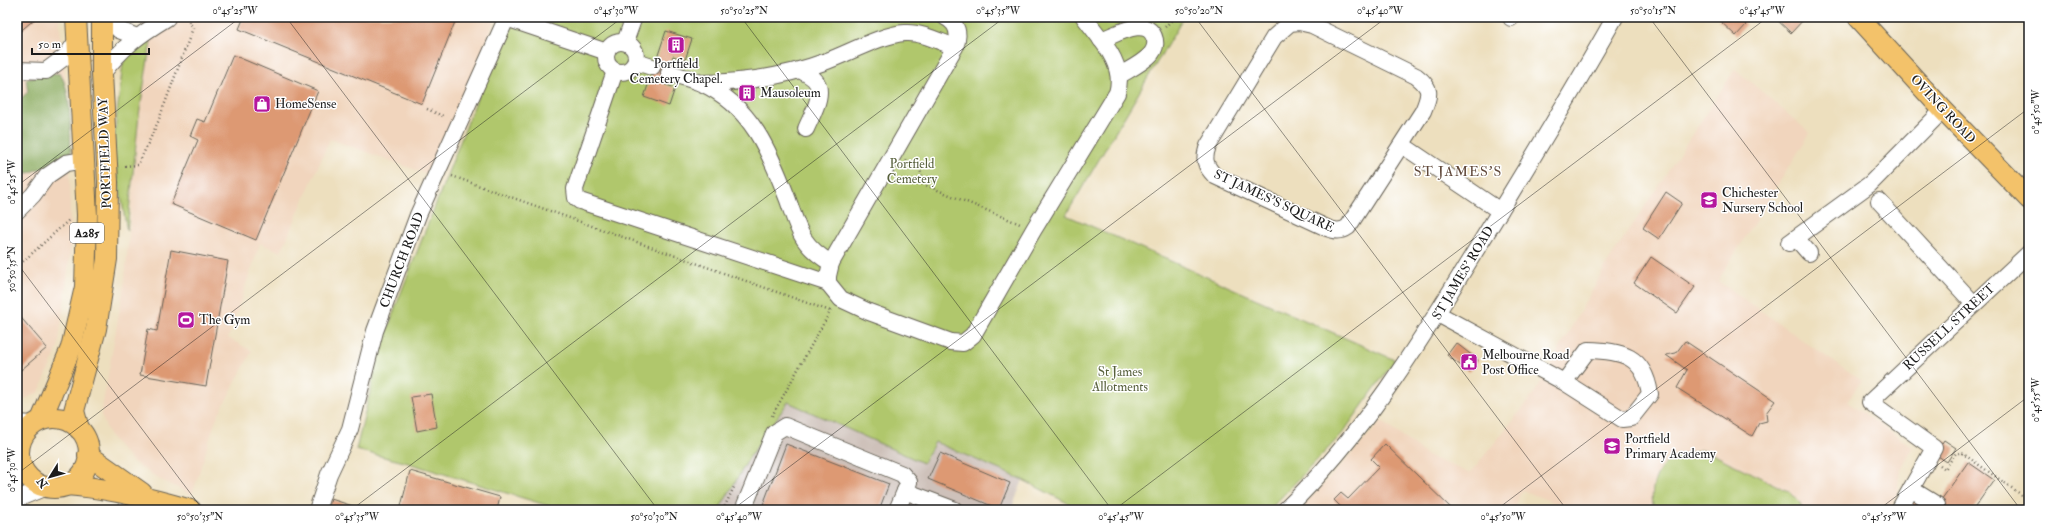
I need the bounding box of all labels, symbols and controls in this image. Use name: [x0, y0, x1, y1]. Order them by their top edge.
text: 0°45'25"W: [213, 5, 258, 17]
text: 0°45'30"W: [594, 5, 639, 17]
text: 50°50'25"N: [720, 5, 768, 17]
text: 0°45'35"W: [976, 5, 1021, 17]
text: 50°50'20"N: [1175, 5, 1223, 17]
text: 0°45'40"W: [1357, 5, 1404, 17]
text: 50°50'15"N: [1630, 5, 1676, 17]
text: 0°45'45"W: [1739, 5, 1785, 17]
scale bar: [32, 30, 149, 56]
building icon: Portfield Cemetery Chapel.: [666, 35, 686, 55]
text: 50 m: [38, 37, 62, 52]
place label: Portfield Cemetery Chapel.: [630, 56, 722, 88]
street label: OVING ROAD: [1907, 71, 1979, 147]
building icon: Mausoleum: [737, 83, 757, 103]
place label: Mausoleum: [760, 85, 821, 101]
text: 0°45'50"W: [2030, 89, 2042, 134]
shop icon: HomeSense: [252, 94, 272, 114]
street label: PORTFIELD WAY: [95, 96, 115, 209]
place label: HomeSense: [275, 96, 337, 112]
park label: Portfield Cemetery: [887, 156, 938, 188]
text: 0°45'25"W: [6, 159, 18, 204]
district label: ST JAMES'S: [1414, 163, 1502, 180]
street label: ST JAMES'S SQUARE: [1211, 166, 1337, 236]
place label: Chichester Nursery School: [1722, 185, 1804, 217]
school or university icon: Chichester Nursery School: [1699, 190, 1719, 210]
street label: CHURCH ROAD: [376, 210, 428, 310]
road number: A285: [70, 223, 104, 243]
street label: ST JAMES' ROAD: [1429, 223, 1497, 323]
text: 50°50'35"N: [6, 246, 18, 292]
street label: RUSSELL STREET: [1900, 280, 1999, 374]
sports icon: The Gym: [176, 310, 196, 330]
place label: The Gym: [199, 312, 250, 329]
place label: Melbourne Road Post Office: [1482, 347, 1570, 378]
public building icon: Melbourne Road Post Office: [1459, 352, 1479, 372]
park label: St James Allotments: [1091, 364, 1149, 395]
text: 0°45'55"W: [2030, 377, 2042, 422]
place label: Portfield Primary Academy: [1625, 431, 1716, 463]
school or university icon: Portfield Primary Academy: [1602, 436, 1622, 456]
text: 0°45'30"W: [6, 447, 18, 492]
north arrow: [30, 457, 70, 497]
text: N: [34, 474, 51, 491]
text: 50°50'35"N: [177, 511, 223, 523]
text: 0°45'35"W: [335, 511, 380, 523]
text: 50°50'30"N: [630, 511, 678, 523]
text: 0°45'40"W: [716, 511, 763, 523]
text: 0°45'45"W: [1098, 511, 1144, 523]
text: 0°45'50"W: [1481, 511, 1526, 523]
text: 0°45'55"W: [1862, 511, 1907, 523]

